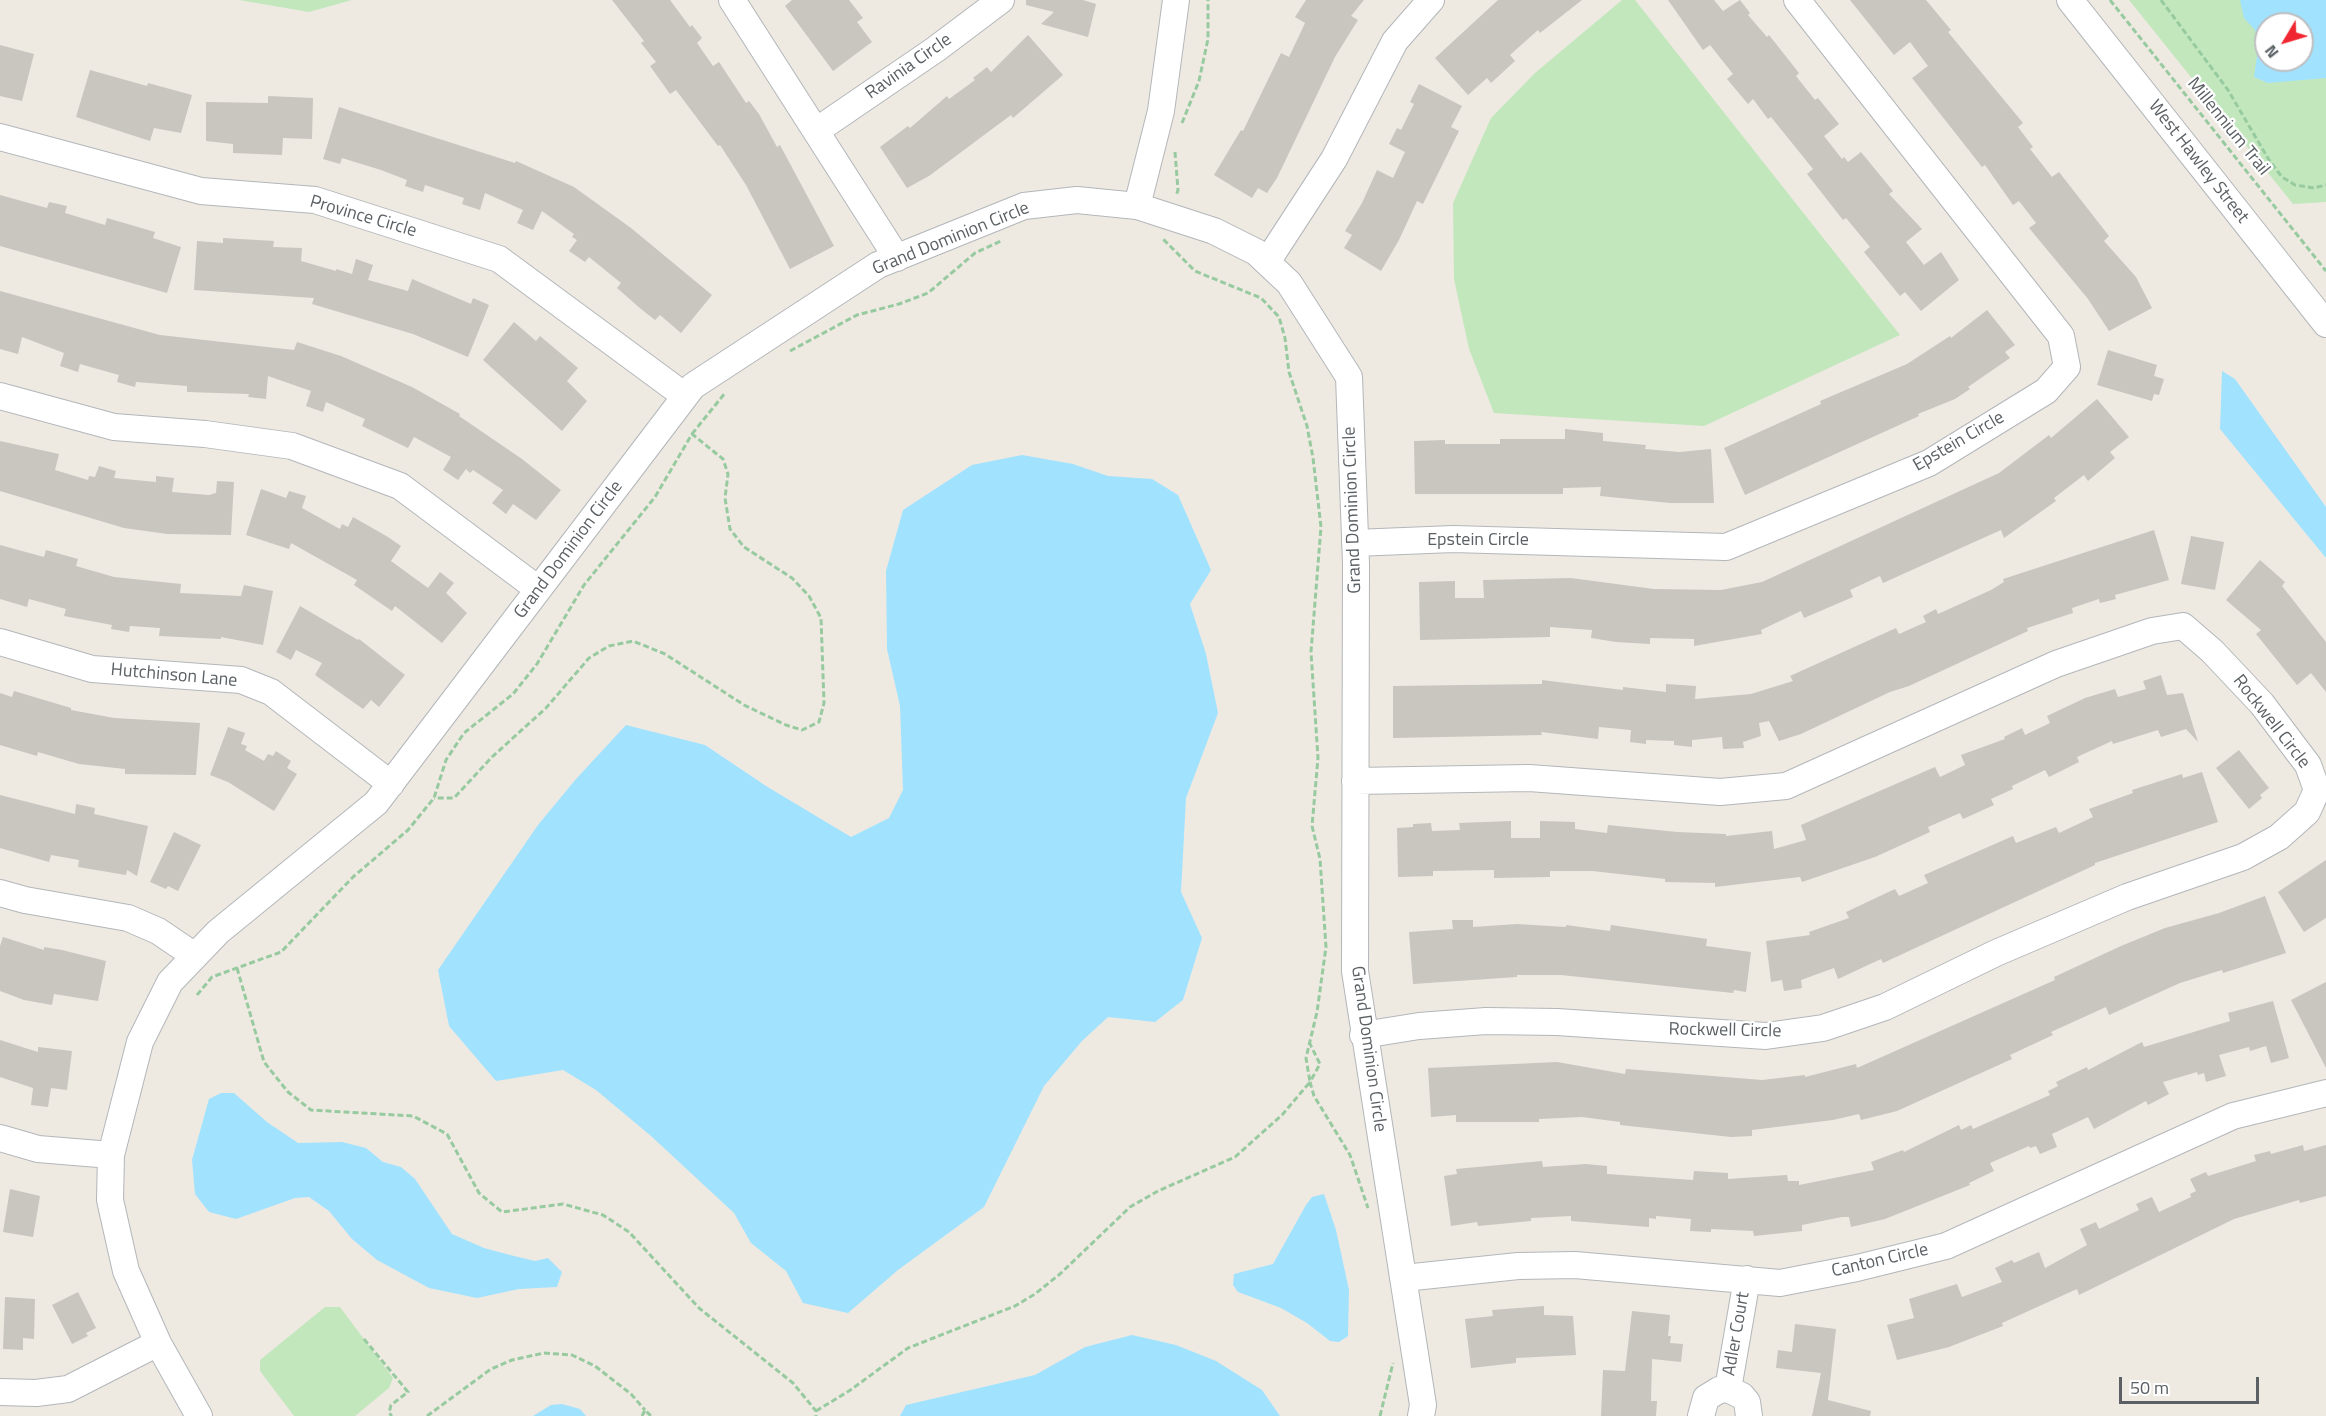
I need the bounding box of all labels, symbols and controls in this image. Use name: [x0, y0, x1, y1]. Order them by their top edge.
north arrow: [2254, 12, 2314, 72]
street label: Ravinia Circle: [862, 29, 956, 105]
text: N: [2259, 40, 2284, 64]
street label: Millennium Trail: [2182, 74, 2274, 180]
street label: West Hawley Street: [2143, 96, 2253, 228]
street label: Province Circle: [307, 191, 419, 243]
street label: Grand Dominion Circle: [869, 198, 1033, 280]
street label: Epstein Circle: [1910, 407, 2008, 477]
street label: Grand Dominion Circle: [1339, 426, 1367, 594]
street label: Grand Dominion Circle: [510, 477, 628, 623]
street label: Epstein Circle: [1427, 530, 1529, 552]
street label: Hutchinson Lane: [110, 660, 238, 692]
street label: Rockwell Circle: [2228, 671, 2314, 773]
street label: Grand Dominion Circle: [1346, 965, 1390, 1133]
street label: Rockwell Circle: [1668, 1019, 1782, 1043]
street label: Canton Circle: [1829, 1239, 1931, 1283]
street label: Adler Court: [1719, 1290, 1755, 1378]
scale bar: [2122, 1365, 2262, 1403]
text: 50 m: [2130, 1374, 2169, 1401]

